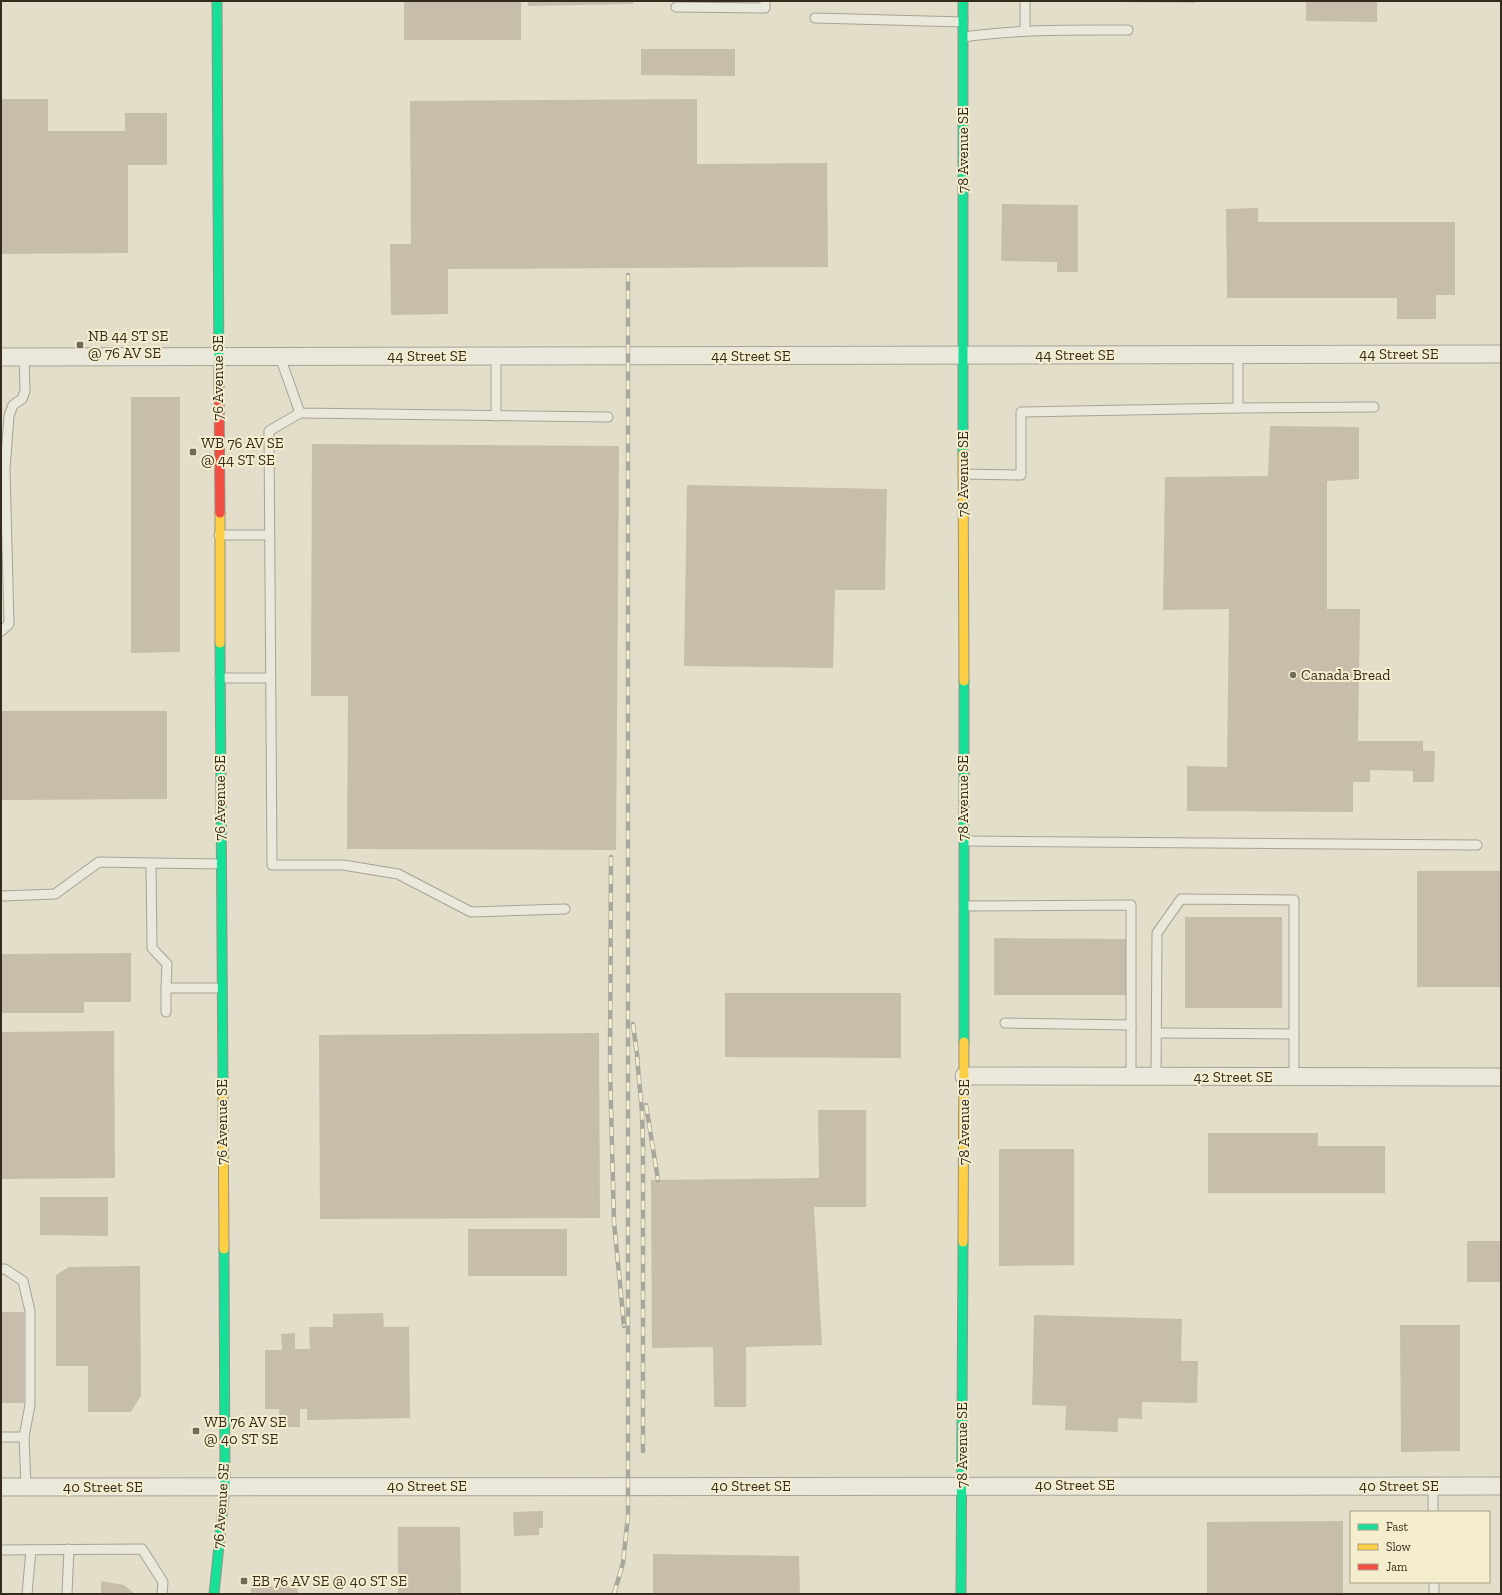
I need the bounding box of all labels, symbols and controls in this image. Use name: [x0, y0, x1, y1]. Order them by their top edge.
street label: 78 Avenue SE: [954, 107, 972, 193]
place label: NB 44 ST SE @ 76 AV SE: [88, 327, 169, 362]
street label: 76 Avenue SE: [209, 335, 227, 421]
marker: NB 44 ST SE @ 76 AV SE: [75, 340, 85, 350]
street label: 44 Street SE: [1359, 345, 1439, 363]
street label: 44 Street SE: [1035, 346, 1115, 364]
street label: 44 Street SE: [387, 347, 467, 365]
street label: 44 Street SE: [711, 347, 791, 365]
street label: 78 Avenue SE: [954, 431, 972, 517]
place label: WB 76 AV SE @ 44 ST SE: [201, 434, 284, 469]
marker: WB 76 AV SE @ 44 ST SE: [188, 447, 198, 457]
place label: Canada Bread: [1301, 666, 1391, 684]
marker: Canada Bread: [1288, 670, 1298, 680]
street label: 76 Avenue SE: [211, 755, 229, 841]
street label: 78 Avenue SE: [954, 755, 972, 841]
street label: 42 Street SE: [1194, 1068, 1273, 1086]
street label: 76 Avenue SE: [213, 1079, 231, 1165]
street label: 78 Avenue SE: [955, 1079, 973, 1165]
street label: 78 Avenue SE: [953, 1402, 971, 1488]
place label: WB 76 AV SE @ 40 ST SE: [204, 1413, 287, 1448]
marker: WB 76 AV SE @ 40 ST SE: [191, 1426, 201, 1436]
street label: 76 Avenue SE: [209, 1462, 233, 1549]
street label: 40 Street SE: [1035, 1476, 1115, 1494]
street label: 40 Street SE: [387, 1477, 467, 1495]
street label: 40 Street SE: [711, 1477, 791, 1495]
street label: 40 Street SE: [1359, 1477, 1439, 1495]
street label: 40 Street SE: [63, 1478, 143, 1496]
legend: [1350, 1511, 1490, 1583]
text: Fast: [1386, 1520, 1409, 1534]
text: Slow: [1386, 1540, 1412, 1554]
text: Jam: [1386, 1560, 1408, 1574]
place label: EB 76 AV SE @ 40 ST SE: [252, 1572, 407, 1590]
marker: EB 76 AV SE @ 40 ST SE: [239, 1576, 249, 1586]

